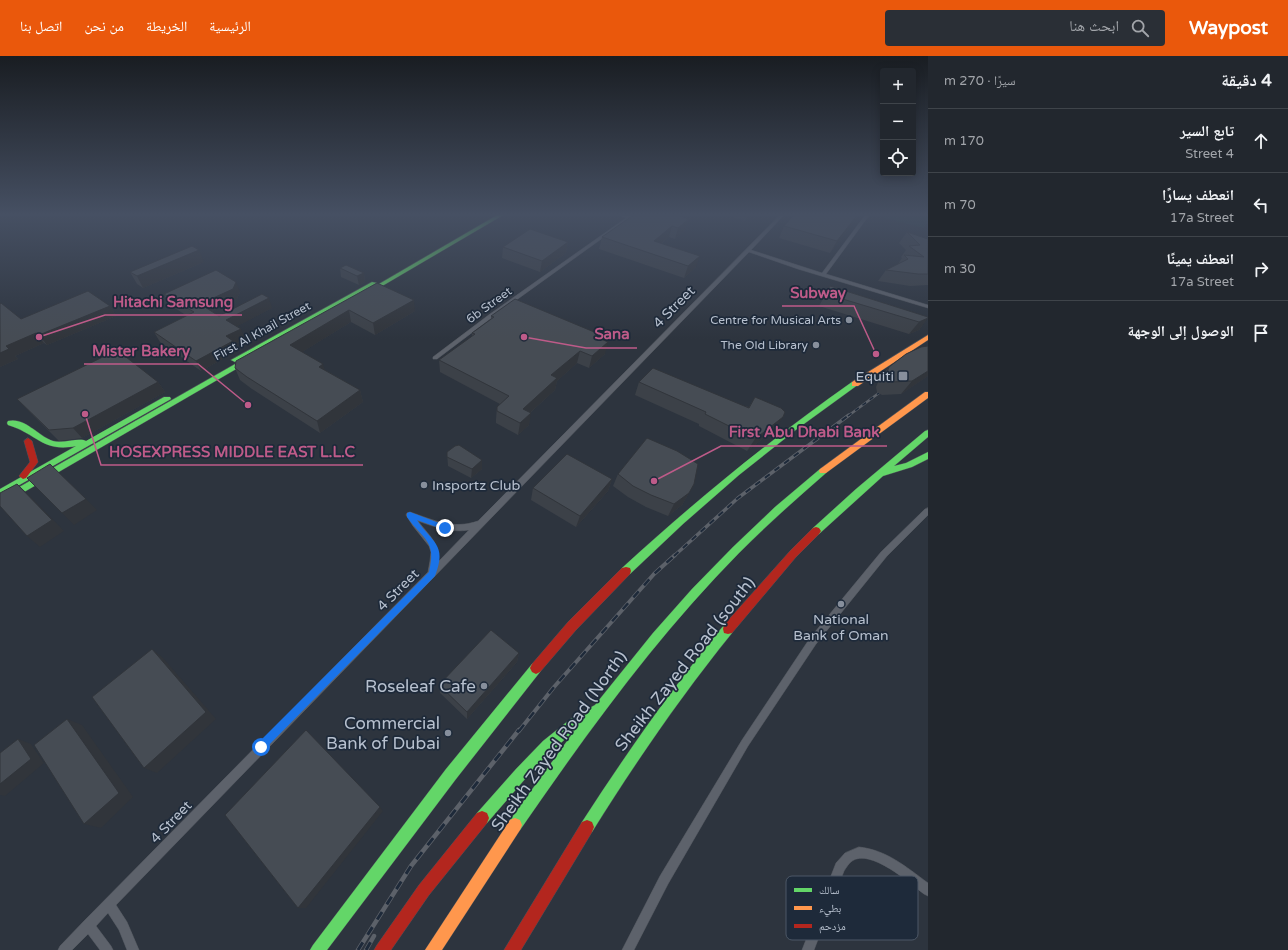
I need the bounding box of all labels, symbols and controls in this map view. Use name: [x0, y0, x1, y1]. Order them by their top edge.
search box: [885, 10, 1165, 46]
text: ابحث هنا: [1069, 17, 1119, 35]
icon: search: [1129, 17, 1151, 39]
text: Waypost: [1189, 17, 1268, 39]
text: اتصل بنا: [20, 18, 62, 35]
text: من نحن: [84, 18, 124, 35]
text: الخريطة: [146, 18, 187, 35]
text: الرئيسية: [209, 18, 251, 35]
map controls: [880, 68, 916, 176]
button: +: [880, 68, 916, 104]
text: 4 دقيقة: [1221, 70, 1272, 91]
text: سيرًا · 270 m: [944, 73, 1016, 89]
button: −: [880, 104, 916, 140]
text: تابع السير: [1180, 122, 1234, 140]
icon: ahead: [1250, 130, 1272, 152]
text: 170 m: [944, 133, 984, 149]
button: locate: [880, 140, 916, 176]
text: 4 Street: [1185, 146, 1234, 162]
text: انعطف يسارًا: [1162, 186, 1234, 204]
icon: left: [1250, 194, 1272, 216]
text: 70 m: [944, 197, 976, 213]
text: 17a Street: [1170, 210, 1234, 226]
text: انعطف يمينًا: [1166, 250, 1234, 268]
icon: right: [1250, 258, 1272, 280]
text: 30 m: [944, 261, 976, 277]
text: 17a Street: [1170, 274, 1234, 290]
callout: Subway: [782, 279, 854, 306]
street label: 4 Street: [649, 282, 699, 332]
street label: 6b Street: [464, 284, 515, 326]
text: Subway: [790, 284, 846, 303]
callout: Hitachi Samsung: [105, 288, 242, 315]
text: Hitachi Samsung: [113, 293, 233, 312]
street label: First Al Khail Street: [211, 298, 313, 363]
place label: Centre for Musical Arts: [710, 313, 841, 327]
marker: Centre for Musical Arts: [844, 315, 854, 325]
callout: Sana: [586, 321, 637, 348]
text: الوصول إلى الوجهة: [1128, 322, 1234, 340]
icon: arrive: [1250, 322, 1272, 344]
text: Sana: [594, 325, 630, 343]
callout: Mister Bakery: [84, 337, 198, 364]
place label: The Old Library: [720, 338, 809, 352]
marker: The Old Library: [811, 340, 821, 350]
text: Mister Bakery: [92, 342, 190, 361]
place label: Equiti: [856, 368, 894, 385]
marker: Equiti: [897, 370, 909, 382]
callout: First Abu Dhabi Bank: [721, 419, 887, 446]
text: First Abu Dhabi Bank: [729, 423, 879, 441]
callout: HOSEXPRESS MIDDLE EAST L.L.C: [101, 438, 363, 465]
text: HOSEXPRESS MIDDLE EAST L.L.C: [109, 443, 356, 461]
place label: Insportz Club: [432, 477, 521, 494]
marker: Insportz Club: [419, 480, 429, 490]
route end: [436, 519, 454, 537]
street label: 4 Street: [373, 565, 423, 615]
street label: Sheikh Zayed Road (south): [610, 573, 760, 755]
marker: National Bank of Oman: [836, 599, 846, 609]
place label: National Bank of Oman: [793, 611, 889, 644]
street label: Sheikh Zayed Road (North): [487, 647, 631, 835]
place label: Roseleaf Cafe: [365, 676, 476, 697]
marker: Roseleaf Cafe: [479, 681, 489, 691]
place label: Commercial Bank of Dubai: [326, 713, 440, 754]
marker: Commercial Bank of Dubai: [443, 728, 453, 738]
route start: [252, 738, 270, 756]
street label: 4 Street: [147, 797, 196, 847]
legend: [786, 876, 918, 940]
text: سالك: [819, 884, 839, 897]
text: بطيء: [819, 902, 841, 917]
text: مزدحم: [819, 920, 846, 934]

